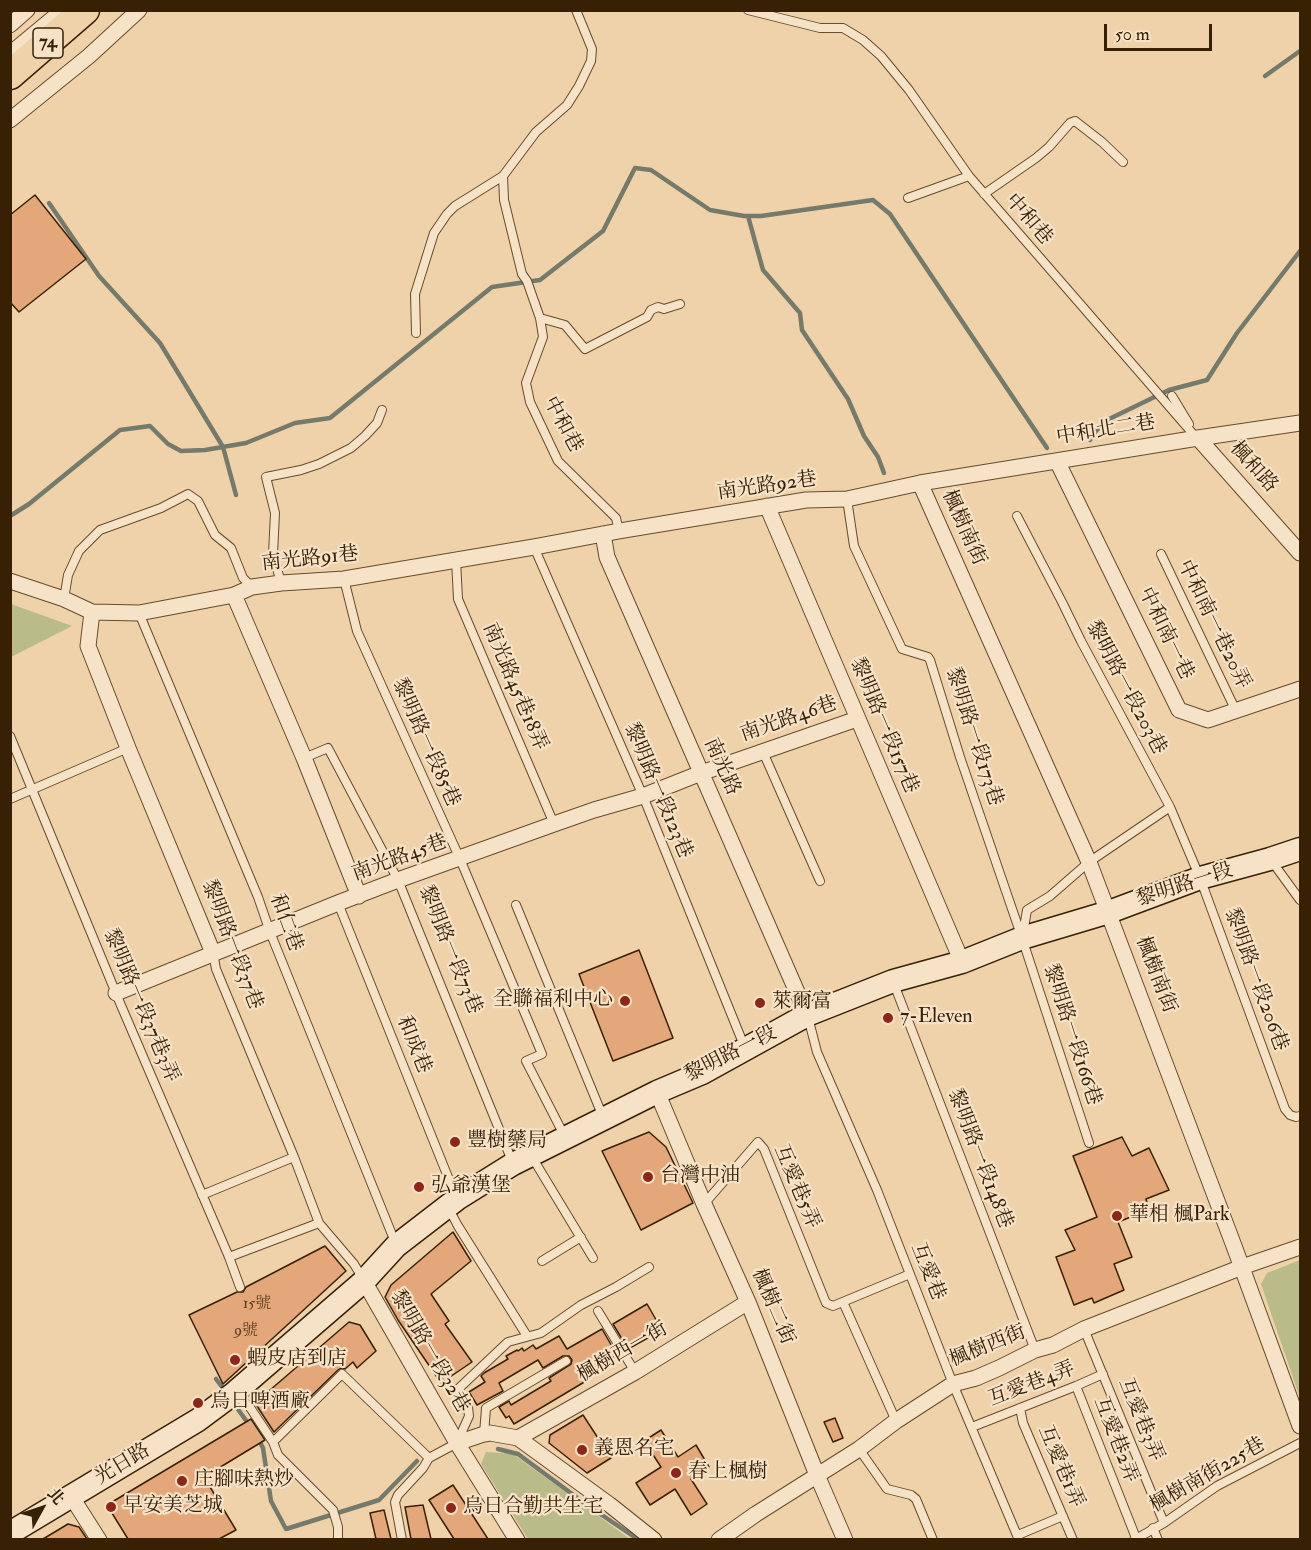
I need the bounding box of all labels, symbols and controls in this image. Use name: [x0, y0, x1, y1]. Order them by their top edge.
scale bar: [1107, 12, 1215, 50]
text: 50 m: [1115, 23, 1150, 46]
road number: 74: [33, 28, 63, 58]
street label: 中和巷: [999, 189, 1057, 251]
street label: 中和巷: [537, 393, 587, 457]
street label: 中和北二巷: [1055, 411, 1157, 451]
street label: 楓和路: [1224, 438, 1282, 498]
street label: 南光路92巷: [716, 468, 818, 506]
street label: 楓樹南街: [936, 487, 990, 569]
street label: 南光路91巷: [260, 543, 360, 577]
street label: 中和南一巷20弄: [1171, 557, 1255, 693]
street label: 中和南一巷: [1132, 584, 1198, 684]
street label: 黎明路一段203巷: [1080, 617, 1170, 759]
street label: 南光路45巷18弄: [476, 620, 552, 754]
street label: 黎明路一段157巷: [844, 655, 922, 797]
street label: 黎明路一段173巷: [939, 665, 1007, 809]
street label: 黎明路一段85巷: [386, 675, 464, 811]
street label: 南光路46巷: [737, 692, 841, 748]
street label: 黎明路一段123巷: [618, 720, 696, 862]
street label: 南光路: [698, 735, 744, 799]
street label: 南光路45巷: [349, 831, 451, 887]
street label: 黎明路一段: [1134, 859, 1236, 913]
street label: 黎明路一段37巷: [195, 877, 267, 1013]
street label: 黎明路一段73巷: [412, 882, 486, 1018]
street label: 和仁巷: [263, 891, 307, 955]
street label: 黎明路一段206巷: [1218, 905, 1292, 1055]
street label: 黎明路一段37巷3弄: [97, 926, 183, 1086]
street label: 楓樹南街: [1129, 933, 1181, 1017]
street label: 黎明路一段166巷: [1037, 961, 1105, 1109]
place label: 全聯福利中心: [493, 989, 613, 1013]
place label: 萊爾富: [772, 991, 832, 1015]
marker: 全聯福利中心: [618, 994, 632, 1008]
marker: 萊爾富: [753, 996, 767, 1010]
place label: 7-Eleven: [900, 1006, 973, 1030]
marker: 7-Eleven: [881, 1011, 895, 1025]
street label: 和成巷: [391, 1013, 435, 1077]
street label: 黎明路一段: [681, 1022, 781, 1088]
street label: 黎明路一段148巷: [941, 1086, 1017, 1232]
place label: 豐樹藥局: [467, 1130, 547, 1154]
marker: 豐樹藥局: [448, 1135, 462, 1149]
street label: 互愛巷5弄: [768, 1141, 824, 1233]
place label: 台灣中油: [660, 1165, 740, 1189]
marker: 台灣中油: [641, 1170, 655, 1184]
place label: 弘爺漢堡: [431, 1175, 511, 1199]
marker: 弘爺漢堡: [412, 1180, 426, 1194]
place label: 華相 楓Park: [1129, 1204, 1230, 1228]
marker: 華相 楓Park: [1110, 1209, 1124, 1223]
street label: 互愛巷: [905, 1240, 949, 1304]
street label: 楓樹二街: [745, 1265, 799, 1349]
street label: 黎明路一段32巷: [384, 1286, 474, 1418]
house number: 15號: [243, 1295, 271, 1315]
street label: 楓樹西一街: [574, 1318, 672, 1388]
street label: 楓樹西街: [946, 1321, 1030, 1373]
house number: 9號: [234, 1322, 258, 1342]
place label: 蝦皮店到店: [247, 1348, 347, 1372]
marker: 蝦皮店到店: [228, 1353, 242, 1367]
street label: 互愛巷4弄: [985, 1358, 1079, 1412]
street label: 互愛巷3弄: [1112, 1375, 1168, 1465]
place label: 烏日啤酒廠: [210, 1391, 310, 1415]
street label: 互愛巷2弄: [1088, 1394, 1142, 1486]
marker: 烏日啤酒廠: [191, 1396, 205, 1410]
street label: 互愛巷1弄: [1032, 1422, 1088, 1512]
street label: 楓樹南街225巷: [1146, 1433, 1270, 1519]
place label: 義恩名宅: [594, 1438, 674, 1462]
street label: 光日路: [91, 1439, 155, 1491]
marker: 義恩名宅: [575, 1443, 589, 1457]
place label: 春上楓樹: [688, 1461, 768, 1485]
marker: 春上楓樹: [669, 1466, 683, 1480]
place label: 庄腳味熱炒: [194, 1469, 294, 1493]
marker: 庄腳味熱炒: [175, 1474, 189, 1488]
north arrow: [12, 1478, 72, 1538]
text: 北: [43, 1484, 69, 1509]
place label: 早安美芝城: [123, 1495, 223, 1519]
place label: 烏日合勤共生宅: [463, 1496, 603, 1520]
marker: 早安美芝城: [104, 1500, 118, 1514]
marker: 烏日合勤共生宅: [444, 1501, 458, 1515]

